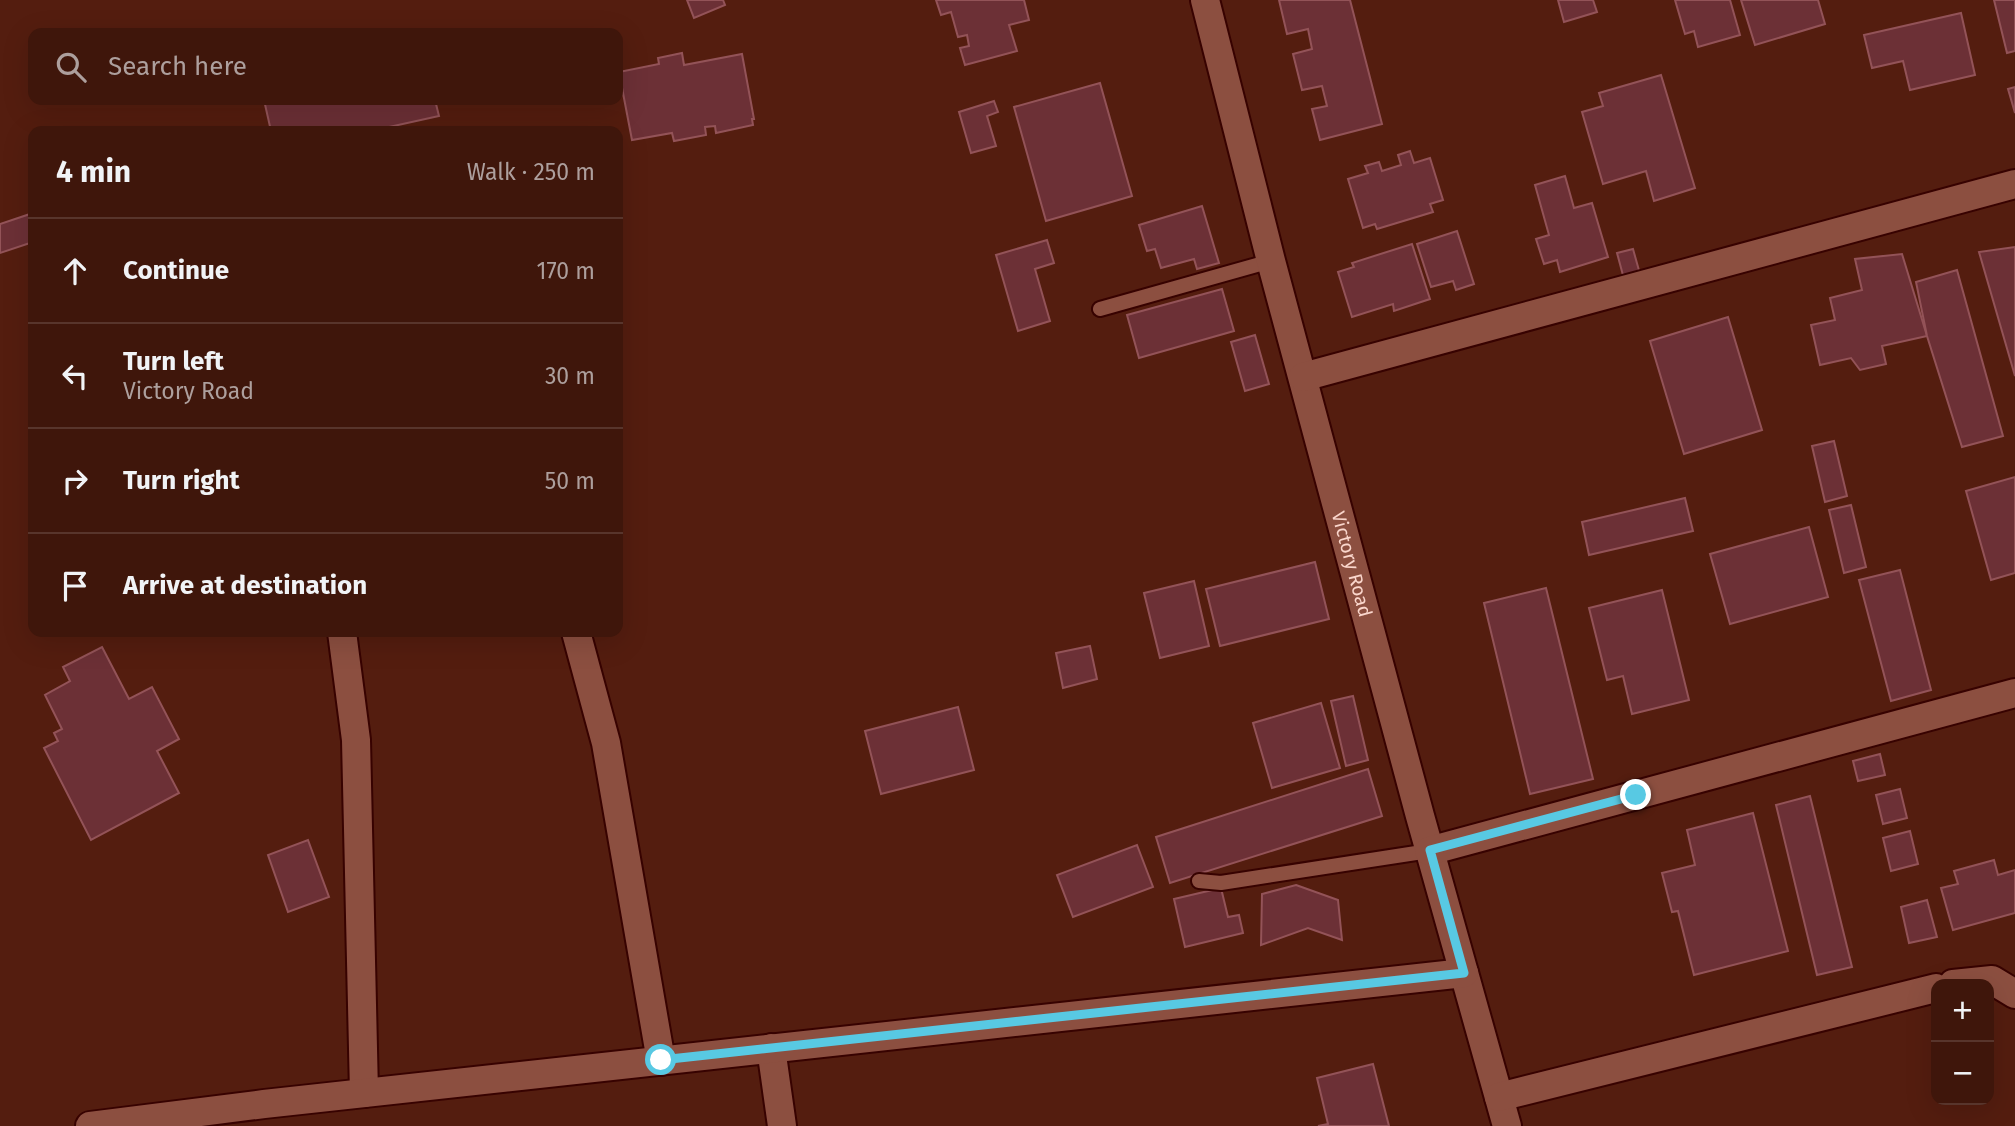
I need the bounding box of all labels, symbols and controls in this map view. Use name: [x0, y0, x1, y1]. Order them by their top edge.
search box: [28, 28, 623, 105]
icon: search: [52, 48, 90, 86]
text: Search here: [108, 51, 247, 82]
text: 4 min: [56, 154, 131, 190]
text: Walk · 250 m: [467, 158, 595, 186]
icon: ahead: [56, 252, 94, 290]
text: Continue: [123, 255, 229, 286]
text: 170 m: [536, 257, 595, 285]
text: Turn left: [123, 346, 224, 377]
icon: left: [56, 357, 94, 395]
text: 30 m: [545, 362, 595, 390]
text: Victory Road: [123, 377, 254, 405]
icon: right: [56, 462, 94, 500]
text: Turn right: [123, 465, 240, 496]
text: 50 m: [545, 467, 595, 495]
street label: Victory Road: [1327, 509, 1377, 619]
icon: arrive: [56, 567, 94, 605]
text: Arrive at destination: [123, 570, 367, 601]
route end: [1620, 779, 1651, 810]
map controls: [1931, 979, 1994, 1105]
button: +: [1931, 979, 1994, 1042]
button: −: [1931, 1042, 1994, 1105]
route start: [645, 1044, 676, 1075]

